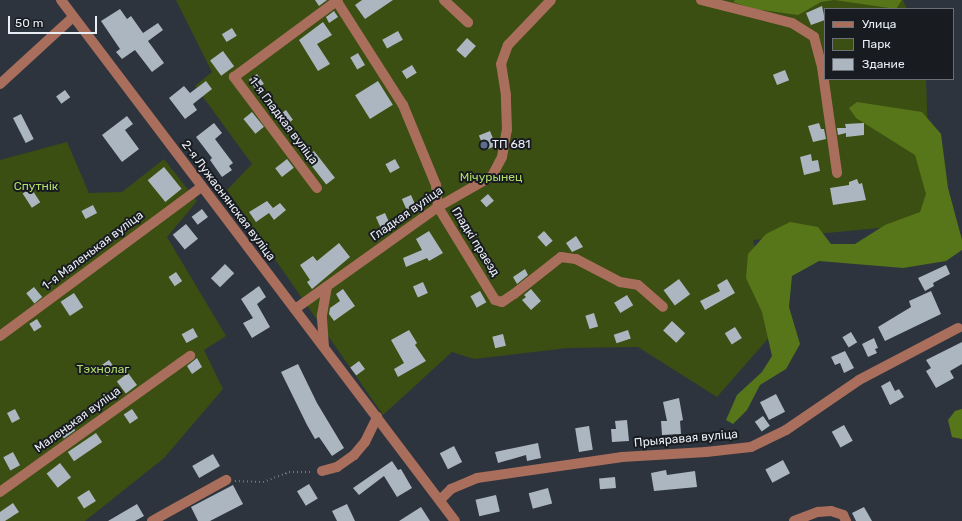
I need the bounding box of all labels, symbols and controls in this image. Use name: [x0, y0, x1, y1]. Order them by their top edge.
scale bar: [10, 8, 99, 34]
legend: [824, 8, 954, 80]
text: 50 m: [15, 16, 43, 30]
text: Улица: [862, 17, 896, 31]
text: Парк: [862, 37, 891, 51]
text: Здание: [862, 57, 905, 71]
street label: 1-я Гладкая вуліца: [246, 75, 320, 167]
street label: 2-я Лужаснянская вуліца: [178, 138, 278, 264]
place label: ТП 681: [492, 138, 530, 152]
marker: ТП 681: [479, 140, 489, 150]
park label: Мічурынец: [460, 171, 522, 185]
park label: Спутнік: [14, 180, 58, 194]
street label: Гладкая вуліца: [368, 184, 446, 244]
street label: Гладкі праезд: [448, 205, 502, 279]
street label: 1-я Маленькая вуліца: [40, 208, 146, 294]
park label: Тэхнолаг: [77, 363, 129, 377]
street label: Маленькая вуліца: [32, 384, 124, 456]
street label: Прыяравая вуліца: [633, 427, 739, 451]

